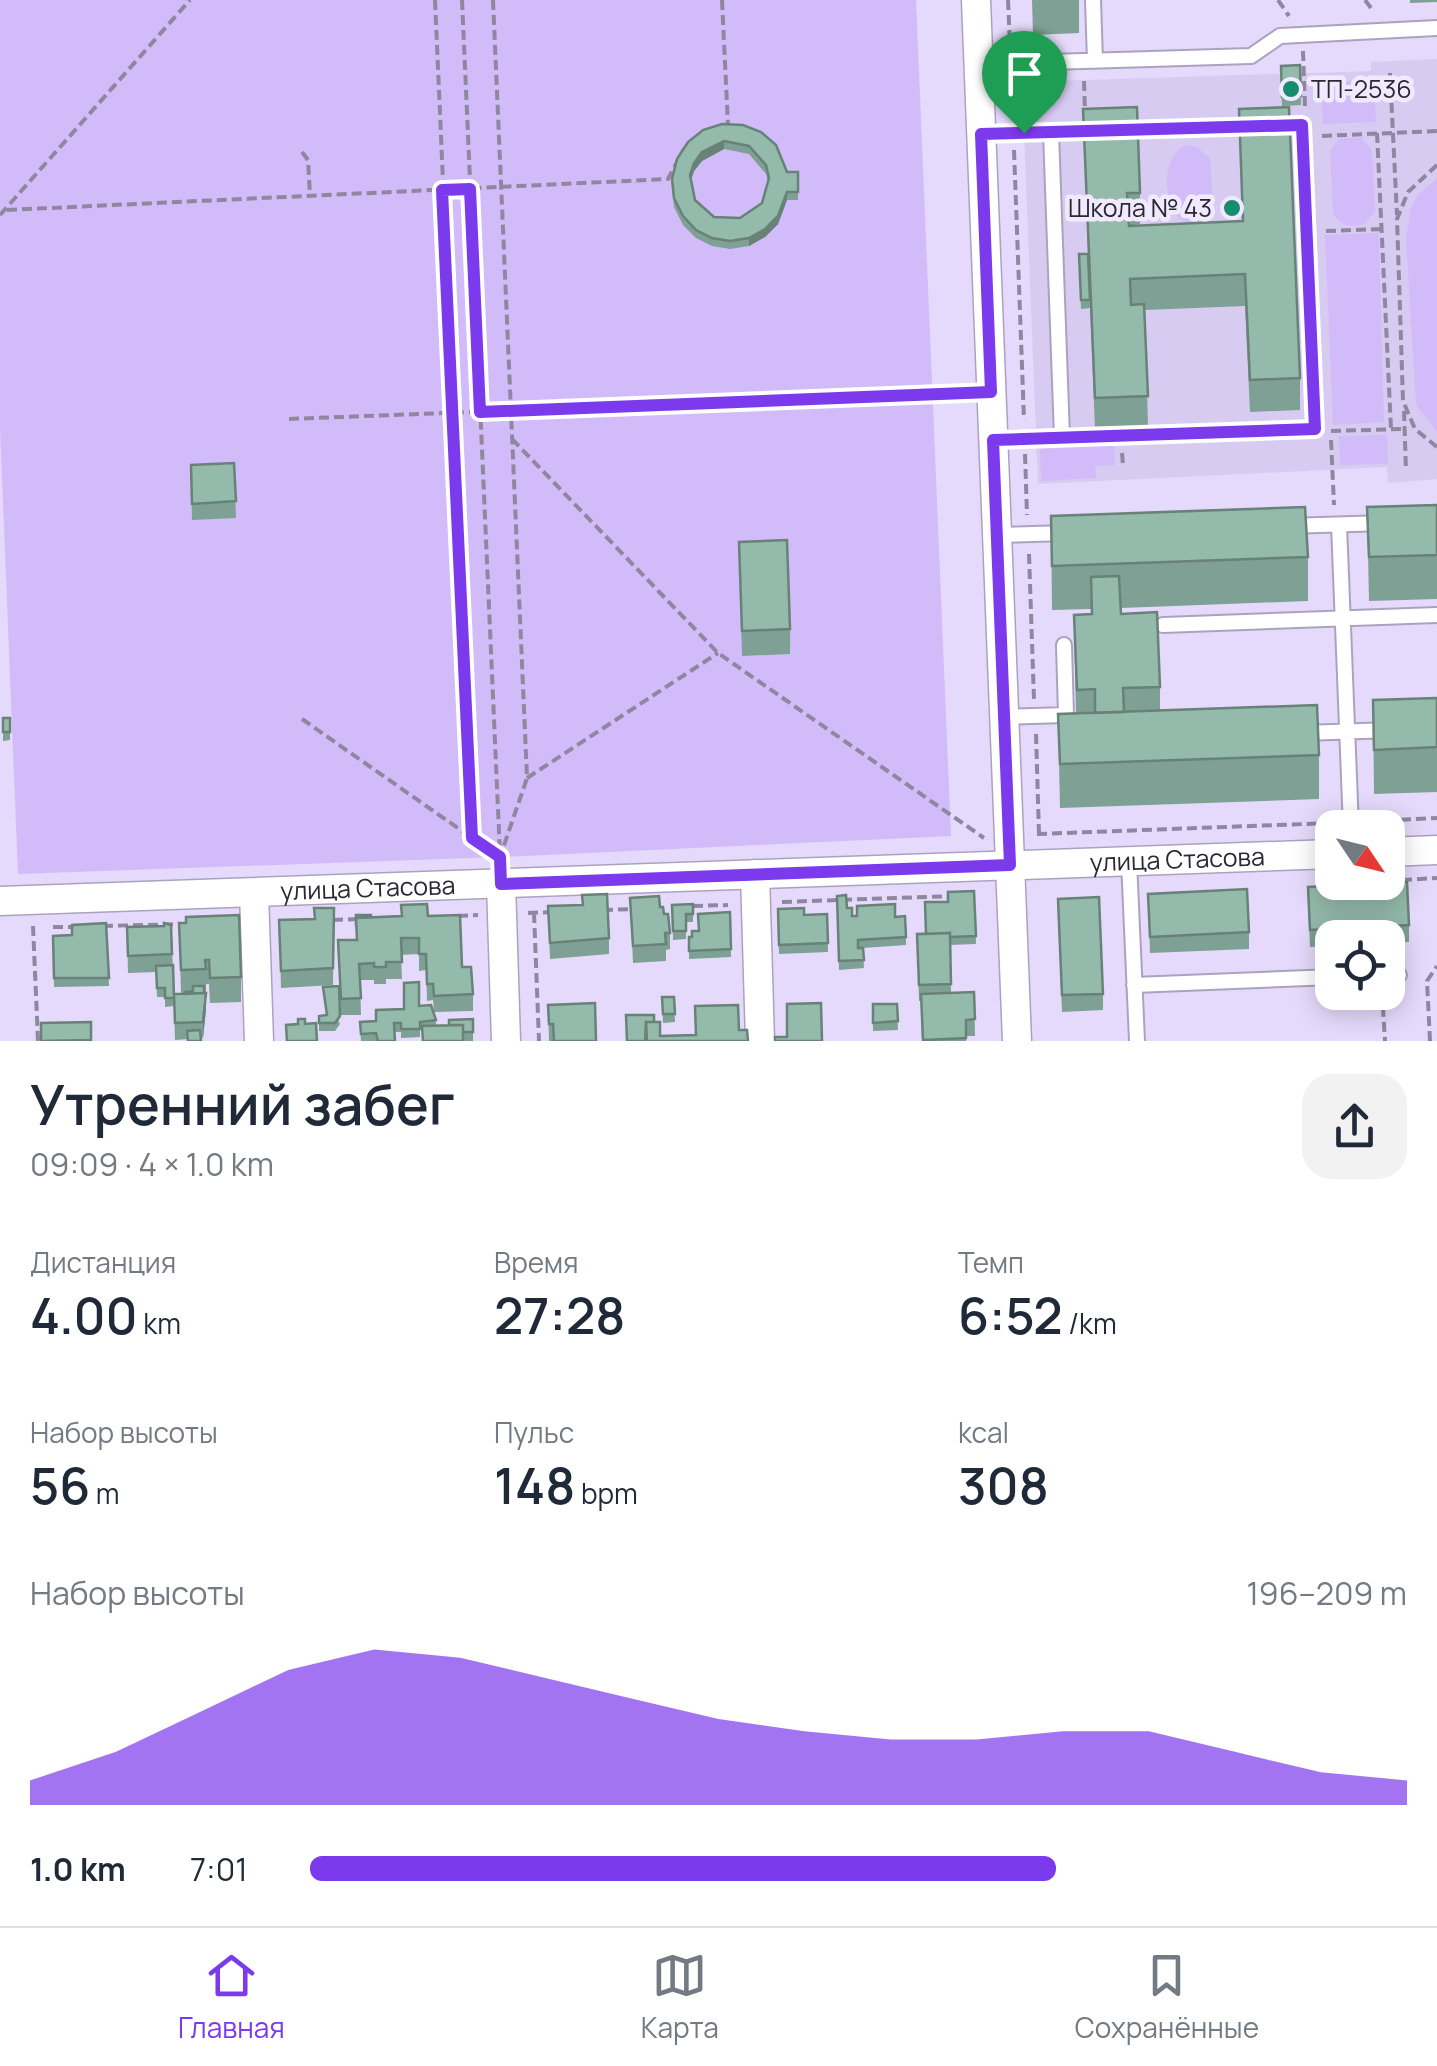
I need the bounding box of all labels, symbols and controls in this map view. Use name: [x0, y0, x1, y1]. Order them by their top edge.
pin: [982, 31, 1067, 134]
icon: arrive: [997, 46, 1052, 101]
place label: ТП-2536: [1311, 71, 1412, 106]
marker: ТП-2536: [1280, 78, 1302, 100]
place label: Школа № 43: [1068, 190, 1212, 225]
marker: Школа № 43: [1221, 197, 1243, 219]
north arrow: [1315, 810, 1405, 900]
map controls: [1315, 810, 1405, 1010]
street label: улица Стасова: [1089, 838, 1265, 880]
street label: улица Стасова: [280, 867, 456, 908]
button: locate: [1315, 920, 1405, 1010]
text: Утренний забег: [30, 1066, 455, 1142]
button: share: [1302, 1074, 1407, 1179]
text: 09:09 · 4 × 1.0 km: [30, 1142, 274, 1186]
text: Дистанция: [30, 1243, 176, 1281]
text: Время: [494, 1243, 579, 1281]
text: Темп: [958, 1243, 1024, 1281]
text: 4.00: [30, 1281, 138, 1349]
text: 27:28: [494, 1281, 625, 1349]
text: 6:52: [958, 1281, 1063, 1349]
text: km: [138, 1304, 181, 1342]
text: /km: [1063, 1304, 1117, 1342]
text: Набор высоты: [30, 1413, 218, 1451]
text: Пульс: [494, 1413, 574, 1451]
text: kcal: [958, 1413, 1009, 1451]
text: 56: [30, 1451, 90, 1519]
text: 148: [494, 1451, 575, 1519]
text: 308: [958, 1451, 1049, 1519]
text: m: [90, 1474, 120, 1512]
text: bpm: [575, 1474, 638, 1512]
text: Набор высоты: [30, 1571, 245, 1615]
text: 196–209 m: [1246, 1571, 1407, 1615]
text: 1.0 km: [30, 1847, 126, 1891]
text: 7:01: [190, 1847, 248, 1891]
tab: Главная: [178, 1948, 285, 2046]
tab: Карта: [641, 1948, 719, 2046]
tab: Сохранённые: [1075, 1948, 1259, 2046]

